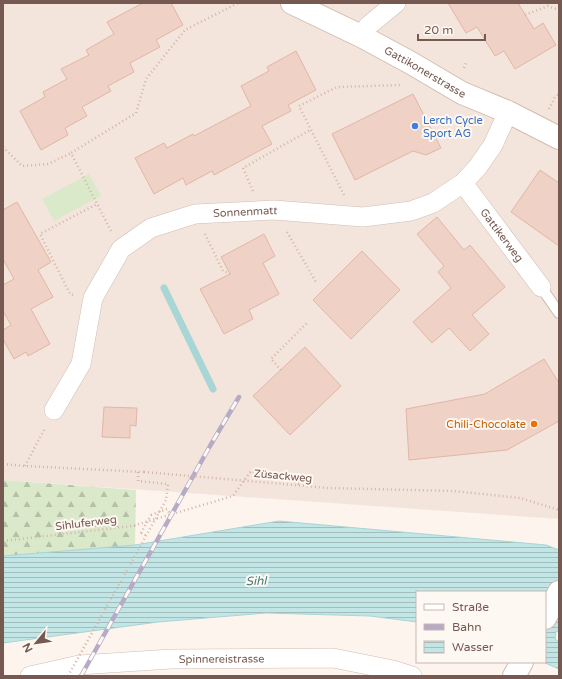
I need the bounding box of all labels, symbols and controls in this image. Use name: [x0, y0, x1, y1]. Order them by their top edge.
scale bar: [418, 16, 485, 42]
text: 20 m: [424, 23, 453, 37]
street label: Gattikonerstrasse: [382, 43, 468, 100]
place label: Lerch Cycle Sport AG: [423, 114, 483, 140]
marker: Lerch Cycle Sport AG: [410, 121, 420, 131]
street label: Sonnenmatt: [213, 203, 278, 220]
street label: Gattikerweg: [478, 206, 526, 264]
place label: Chili-Chocolate: [446, 418, 526, 431]
marker: Chili-Chocolate: [529, 419, 539, 429]
street label: Züsackweg: [253, 467, 313, 485]
street label: Sihluferweg: [55, 513, 117, 533]
water label: Sihl: [245, 574, 269, 588]
legend: [416, 591, 546, 663]
text: Straße: [452, 600, 489, 614]
text: Bahn: [452, 620, 482, 634]
north arrow: [16, 623, 56, 663]
text: Wasser: [452, 640, 494, 654]
text: N: [20, 641, 36, 655]
street label: Spinnereistrasse: [179, 652, 264, 665]

